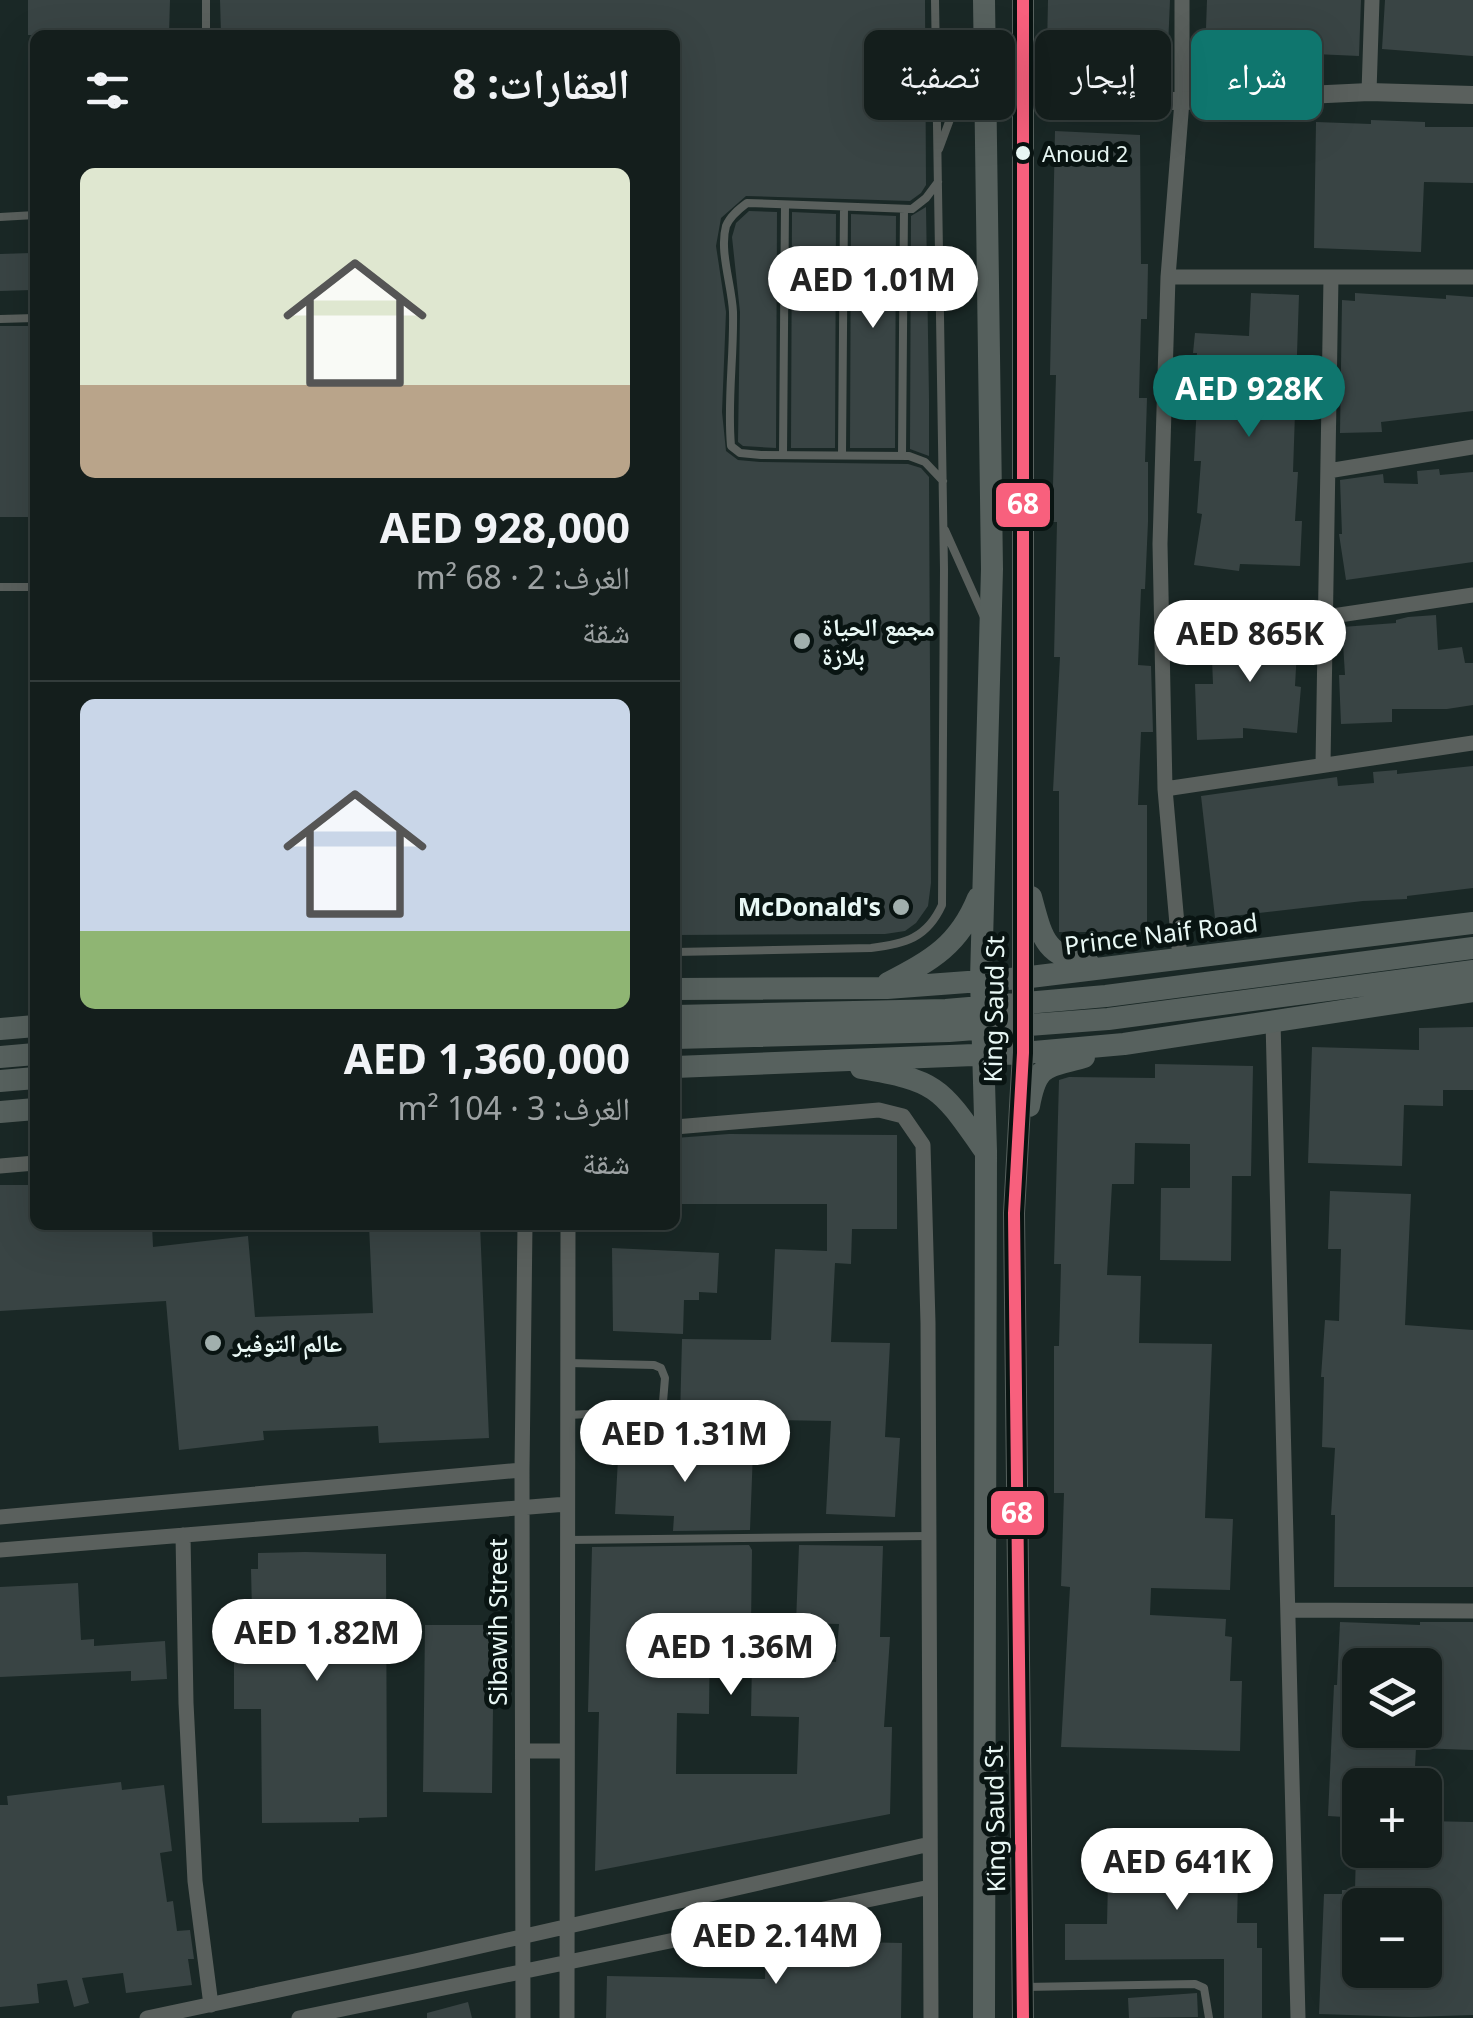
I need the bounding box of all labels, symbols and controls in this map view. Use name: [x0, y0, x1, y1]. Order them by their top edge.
chip: تصفية: [864, 30, 1015, 120]
chip: إيجار: [1035, 30, 1171, 120]
chip: شراء: [1191, 30, 1322, 120]
text: العقارات: 8: [452, 54, 630, 111]
icon: filters: [80, 63, 135, 118]
place label: Anoud 2: [1042, 138, 1128, 168]
marker: Anoud 2: [1013, 143, 1033, 163]
icon: home: [265, 233, 445, 413]
pin: AED 1.01M: [759, 246, 987, 331]
text: AED 1.01M: [790, 257, 956, 300]
pin: AED 928K: [1146, 355, 1352, 440]
text: AED 928K: [1175, 366, 1323, 409]
line badge: 68: [994, 481, 1052, 529]
text: 68: [1007, 484, 1039, 522]
text: AED 928,000: [380, 498, 630, 555]
text: الغرف: 2 · 68 m²: [416, 555, 630, 598]
pin: AED 865K: [1147, 600, 1353, 685]
text: شقة: [582, 609, 630, 652]
place label: مجمع الحياة بلازة: [822, 609, 935, 672]
text: AED 865K: [1176, 611, 1324, 654]
marker: مجمع الحياة بلازة: [791, 630, 813, 652]
icon: home: [265, 764, 445, 944]
place label: McDonald's: [738, 889, 881, 923]
marker: McDonald's: [890, 896, 912, 918]
street label: Prince Naif Road: [1062, 904, 1260, 962]
street label: King Saud St: [975, 935, 1011, 1083]
text: AED 1,360,000: [344, 1029, 630, 1086]
text: الغرف: 3 · 104 m²: [397, 1086, 630, 1129]
text: شقة: [582, 1140, 630, 1183]
place label: عالم التوفير: [232, 1325, 342, 1360]
marker: عالم التوفير: [202, 1332, 224, 1354]
pin: AED 1.31M: [571, 1400, 799, 1485]
text: AED 1.31M: [602, 1411, 768, 1454]
line badge: 68: [989, 1489, 1046, 1537]
text: 68: [1001, 1493, 1033, 1531]
street label: Sibawih Street: [480, 1538, 514, 1706]
pin: AED 1.82M: [203, 1599, 431, 1684]
text: AED 1.82M: [234, 1610, 400, 1653]
pin: AED 1.36M: [617, 1613, 845, 1698]
text: AED 1.36M: [648, 1624, 814, 1667]
map controls: [1342, 1648, 1442, 1988]
button: layers: [1342, 1648, 1442, 1748]
street label: King Saud St: [976, 1745, 1012, 1893]
button: +: [1342, 1768, 1442, 1868]
pin: AED 641K: [1074, 1828, 1280, 1913]
text: AED 641K: [1103, 1839, 1251, 1882]
button: −: [1342, 1888, 1442, 1988]
pin: AED 2.14M: [662, 1902, 890, 1987]
text: AED 2.14M: [693, 1913, 859, 1956]

